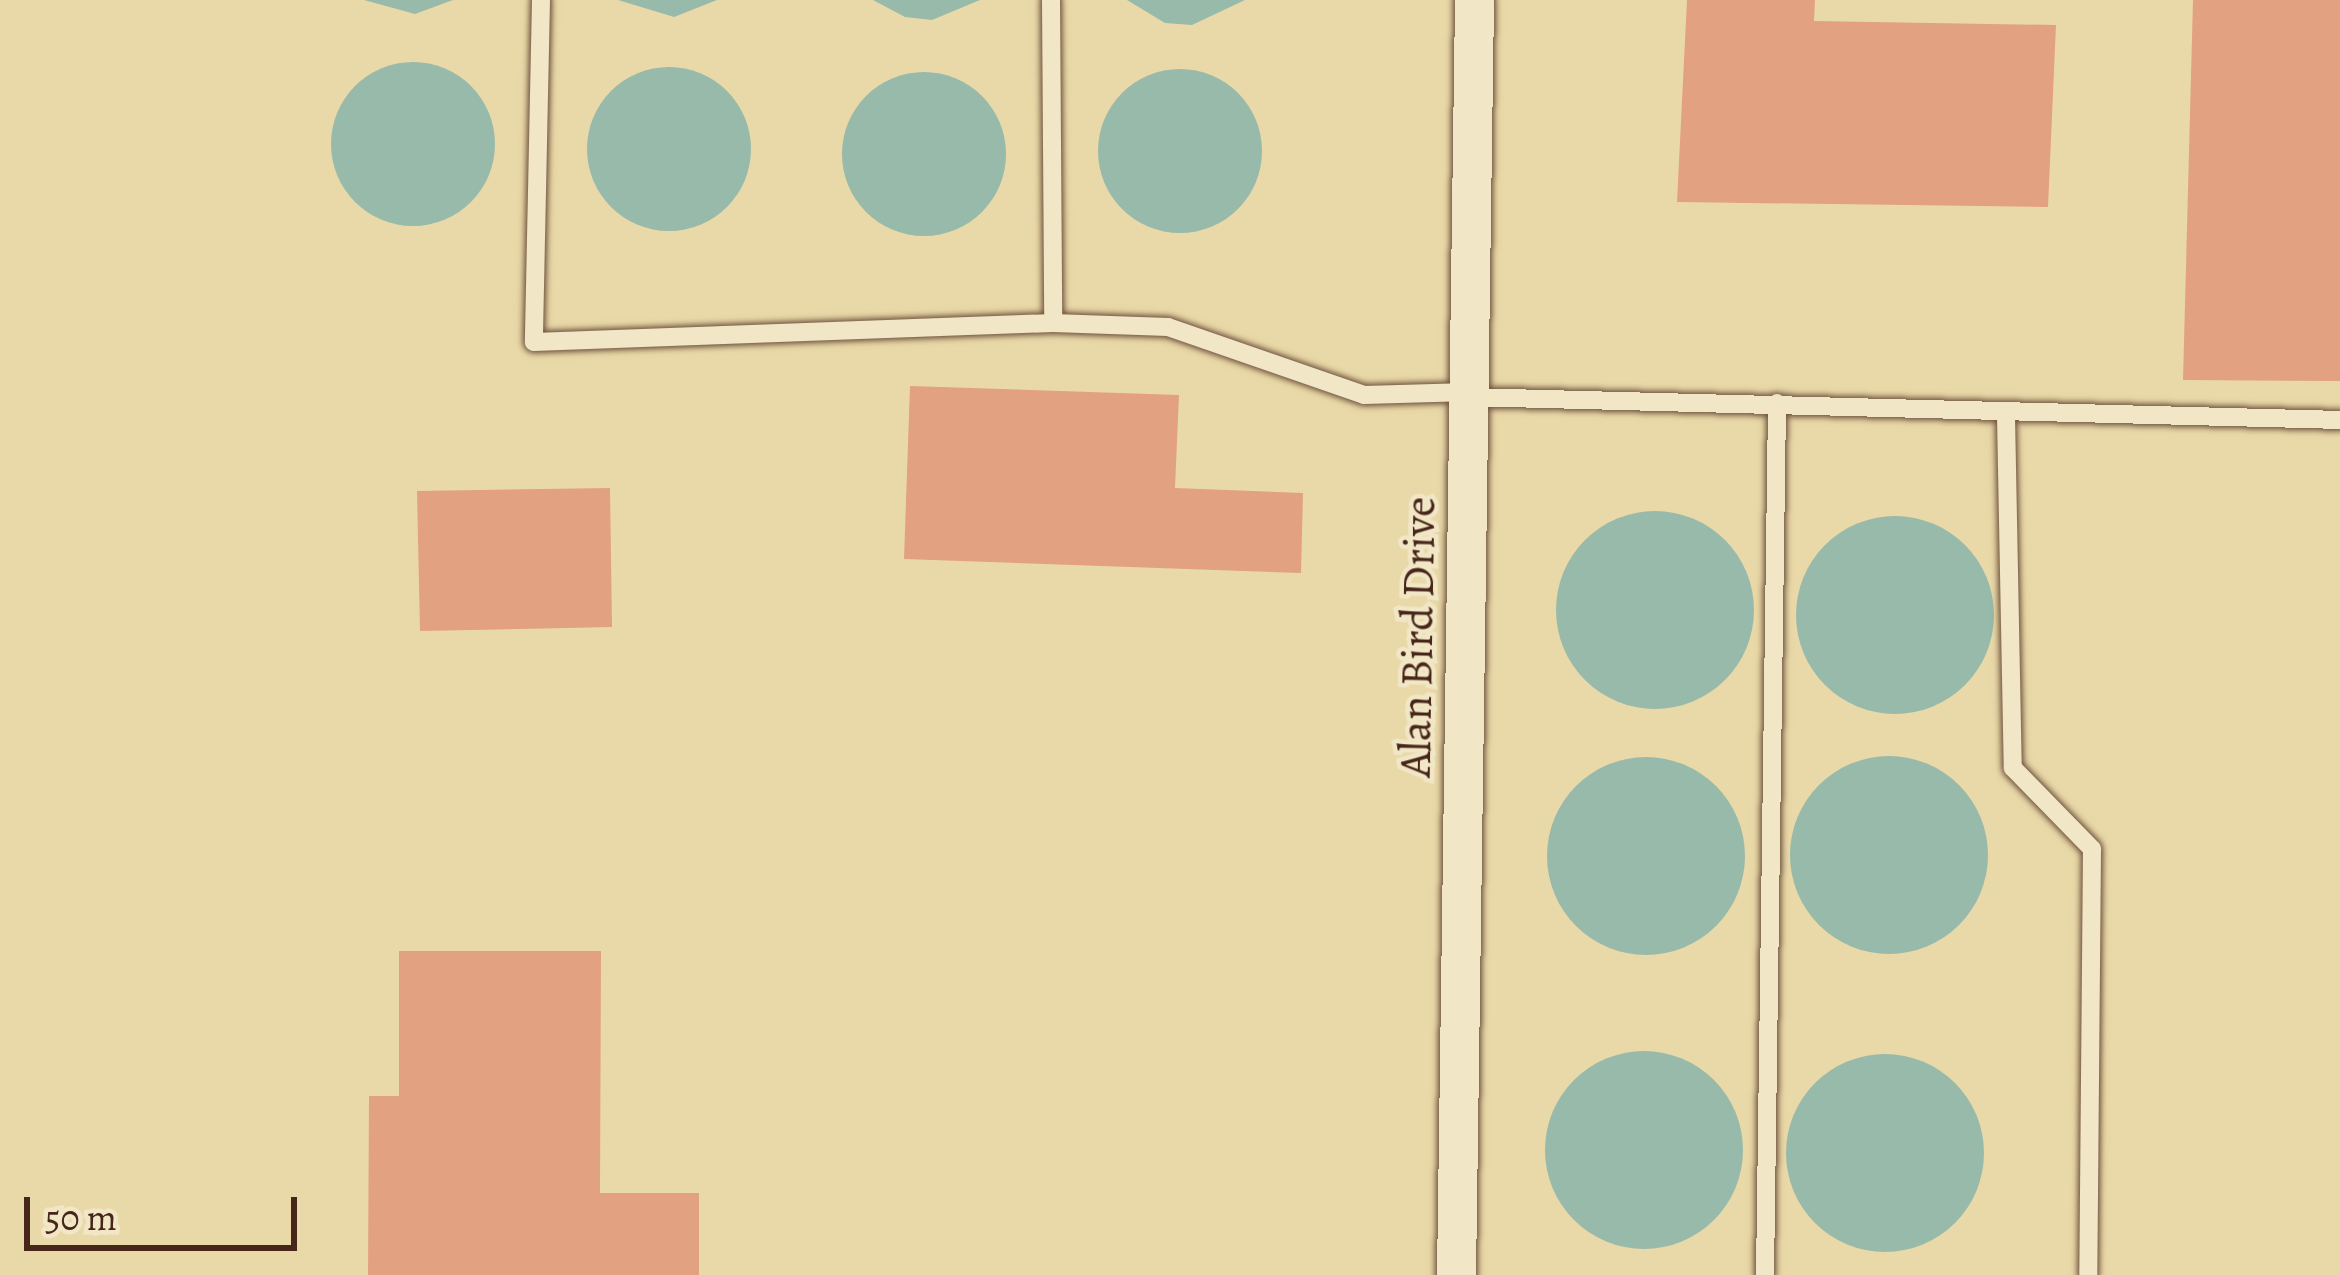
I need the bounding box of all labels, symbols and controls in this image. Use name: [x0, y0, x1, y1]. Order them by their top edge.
street label: Alan Bird Drive: [1389, 496, 1447, 778]
scale bar: [30, 1173, 303, 1247]
text: 50 m: [45, 1193, 117, 1242]

